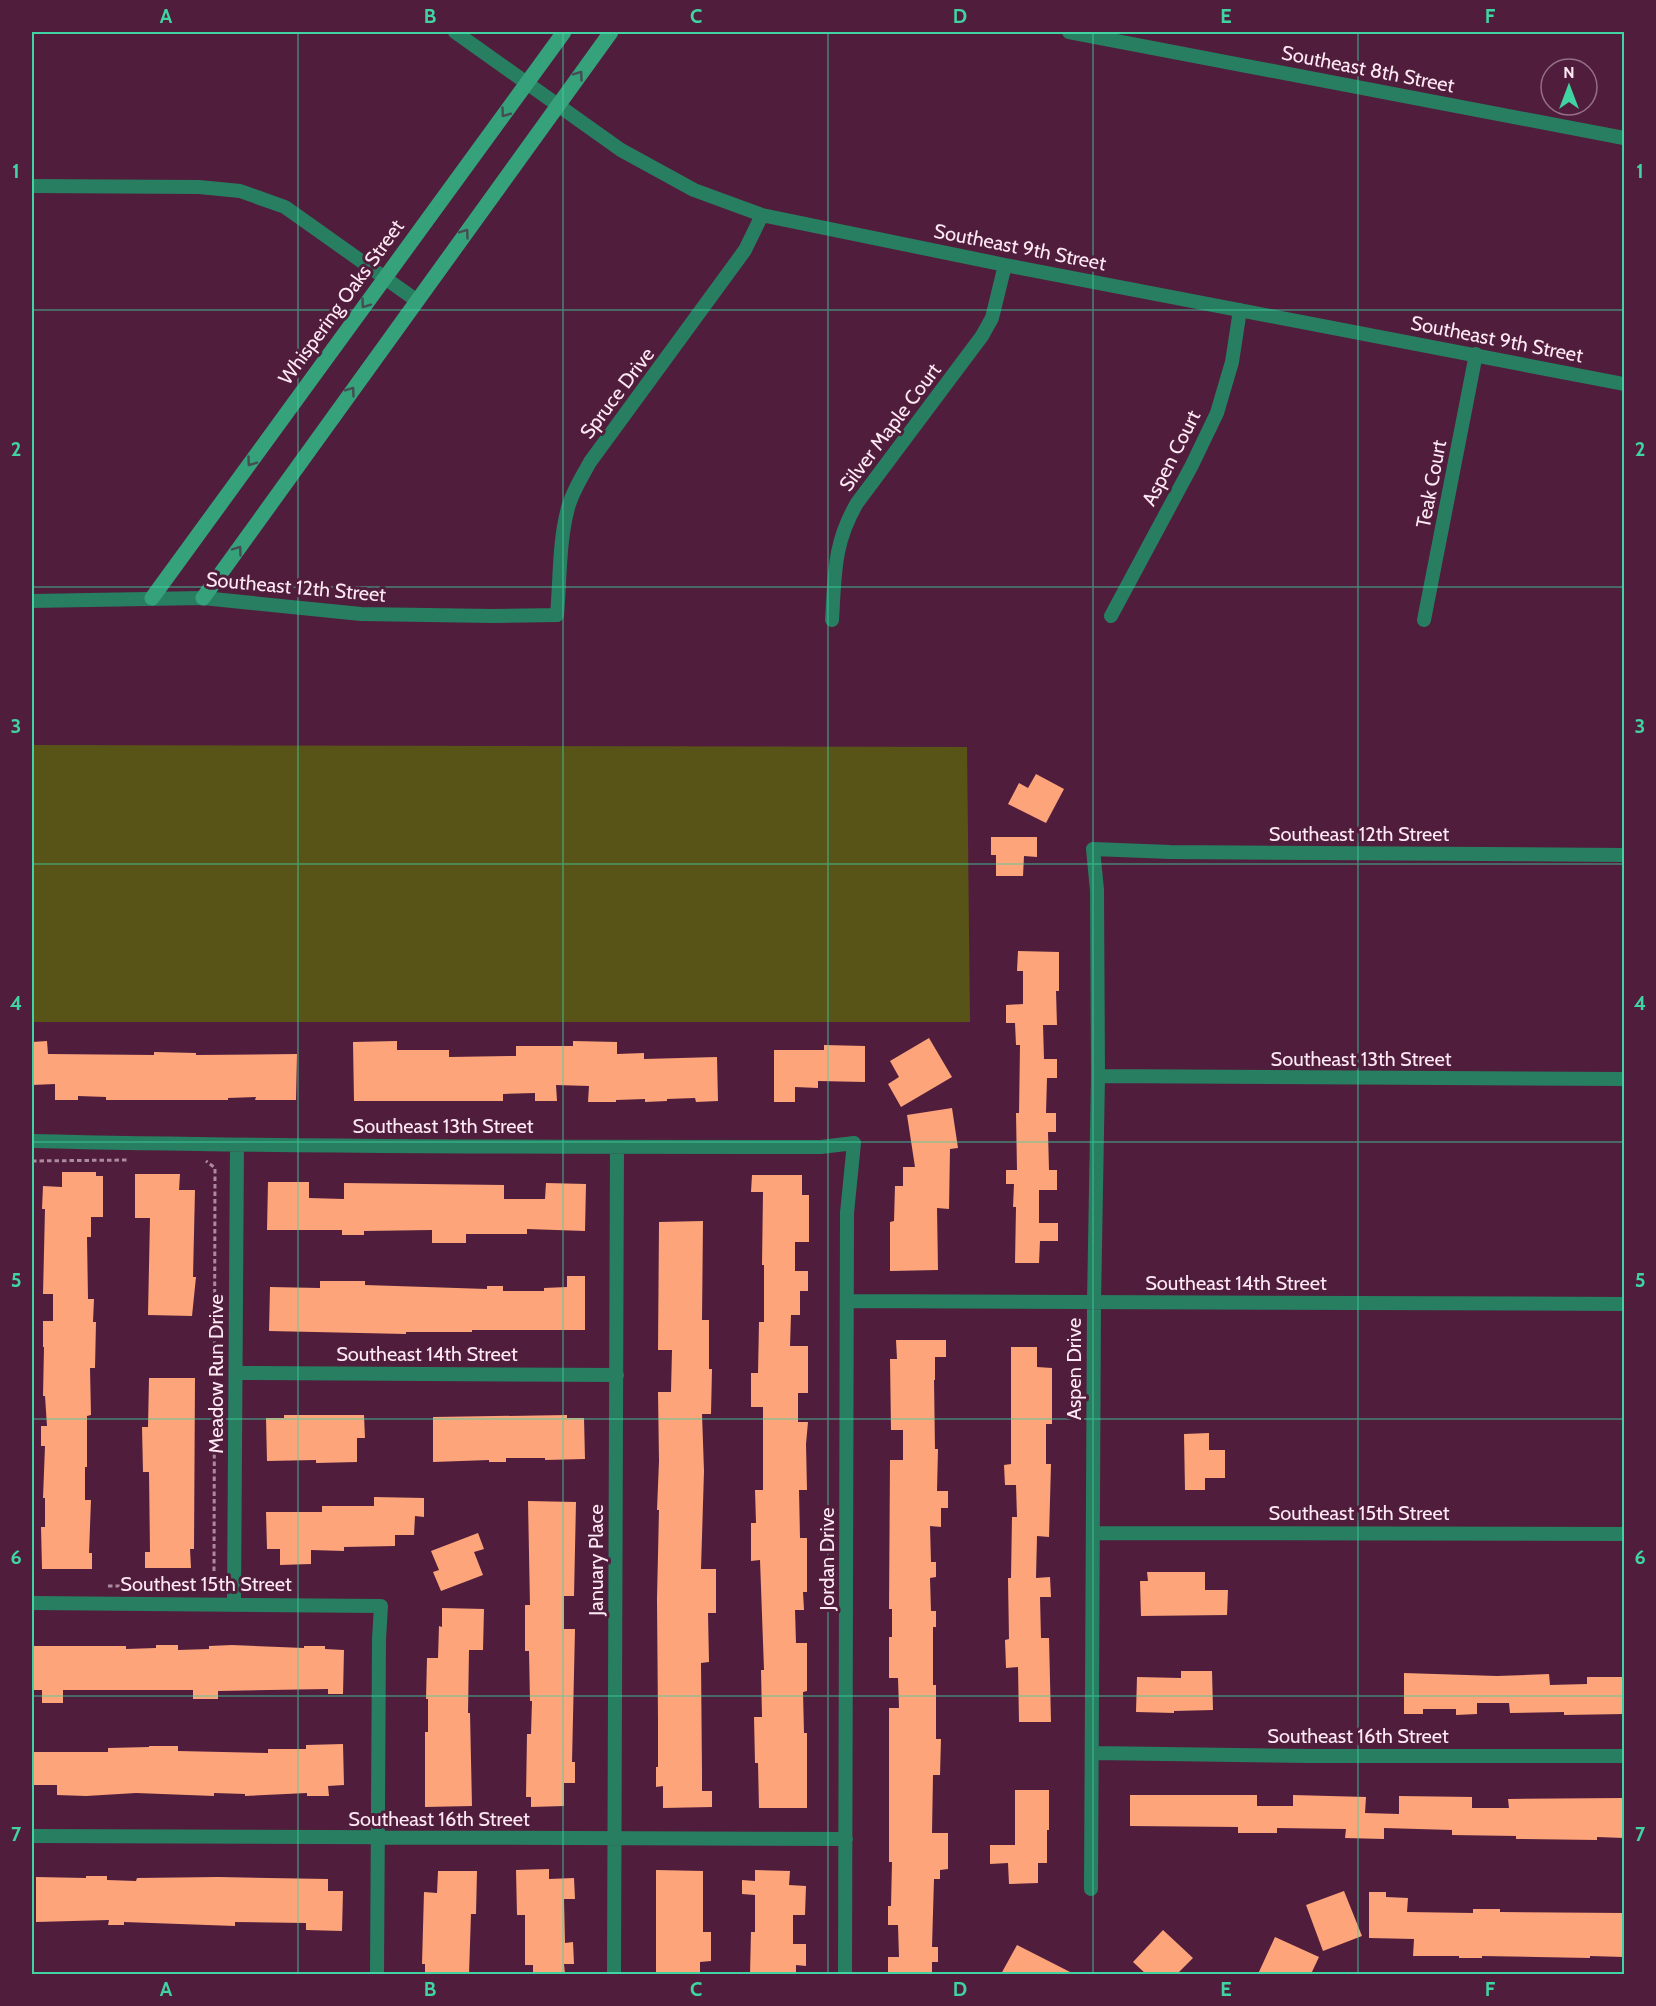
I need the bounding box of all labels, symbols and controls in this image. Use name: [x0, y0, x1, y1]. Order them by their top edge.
text: A: [160, 4, 173, 28]
text: B: [424, 4, 436, 28]
text: C: [690, 4, 702, 28]
text: D: [953, 4, 967, 28]
text: E: [1220, 4, 1232, 28]
text: F: [1485, 4, 1496, 28]
street label: Southeast 8th Street: [1279, 40, 1457, 98]
north arrow: [1539, 57, 1599, 117]
text: N: [1563, 63, 1575, 82]
one-way arrow: [572, 71, 583, 82]
one-way arrow: [501, 106, 512, 117]
text: 1: [12, 159, 20, 183]
text: 1: [1636, 159, 1644, 183]
street label: Whispering Oaks Street: [273, 215, 409, 389]
street label: Southeast 9th Street: [932, 219, 1108, 276]
one-way arrow: [457, 229, 468, 240]
one-way arrow: [362, 298, 373, 309]
street label: Southeast 9th Street: [1409, 311, 1585, 368]
street label: Spruce Drive: [575, 343, 659, 443]
street label: Silver Maple Court: [834, 358, 946, 496]
one-way arrow: [344, 387, 355, 398]
street label: Aspen Court: [1137, 406, 1205, 510]
text: 2: [11, 437, 21, 461]
text: 2: [1635, 437, 1645, 461]
street label: Teak Court: [1411, 438, 1451, 530]
one-way arrow: [247, 456, 258, 467]
one-way arrow: [230, 546, 241, 557]
street label: Southeast 12th Street: [205, 567, 387, 607]
text: 3: [11, 714, 21, 738]
text: 3: [1635, 714, 1645, 738]
street label: Southeast 12th Street: [1269, 822, 1450, 846]
text: 4: [10, 991, 22, 1015]
text: 4: [1634, 991, 1646, 1015]
street label: Southeast 13th Street: [1271, 1047, 1452, 1071]
street label: Southeast 13th Street: [353, 1114, 534, 1138]
text: 5: [11, 1268, 21, 1292]
text: 5: [1635, 1268, 1645, 1292]
street label: Southeast 14th Street: [1145, 1271, 1327, 1295]
street label: Meadow Run Drive: [204, 1294, 228, 1454]
street label: Aspen Drive: [1062, 1318, 1086, 1420]
street label: Southeast 14th Street: [336, 1342, 518, 1366]
street label: Southeast 15th Street: [1269, 1501, 1450, 1525]
street label: January Place: [584, 1504, 608, 1617]
street label: Jordan Drive: [815, 1507, 839, 1612]
text: 6: [10, 1545, 22, 1569]
text: 6: [1634, 1545, 1646, 1569]
street label: Southest 15th Street: [120, 1572, 292, 1596]
street label: Southeast 16th Street: [1267, 1724, 1449, 1748]
street label: Southeast 16th Street: [348, 1807, 530, 1831]
text: 7: [11, 1822, 22, 1846]
text: 7: [1635, 1822, 1646, 1846]
text: A: [160, 1977, 173, 2001]
text: B: [424, 1977, 436, 2001]
text: C: [690, 1977, 702, 2001]
text: D: [953, 1977, 967, 2001]
text: E: [1220, 1977, 1232, 2001]
text: F: [1485, 1977, 1496, 2001]

